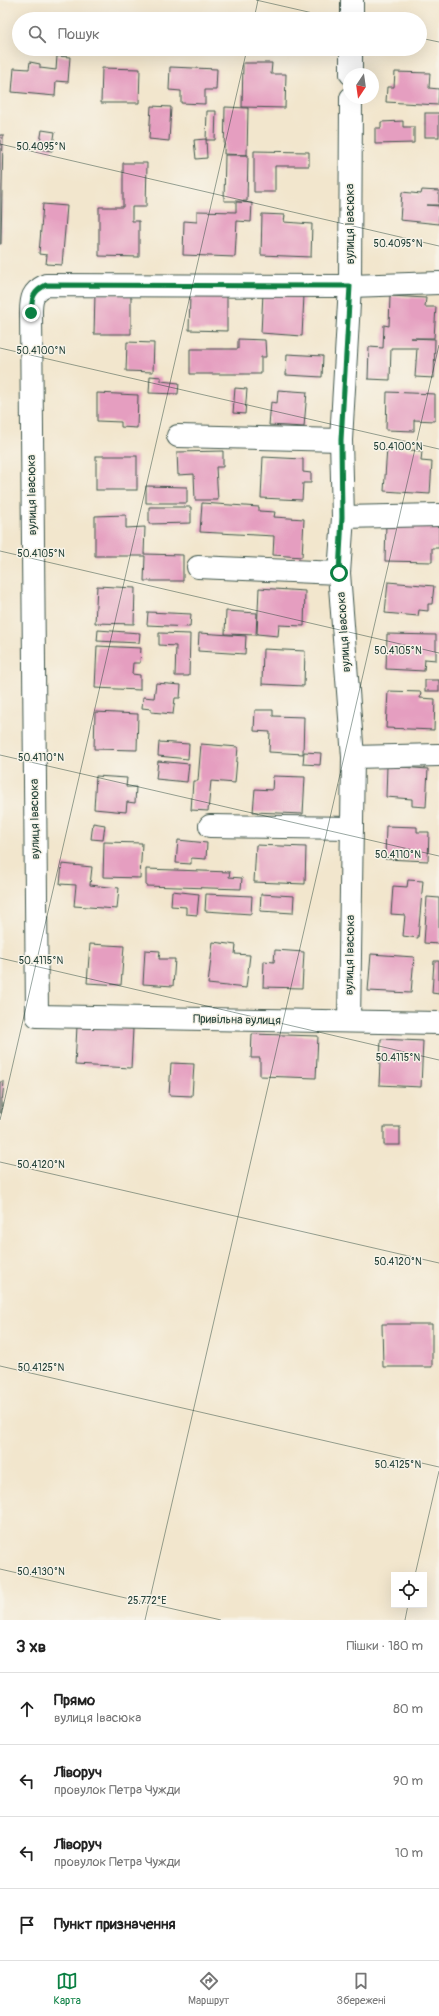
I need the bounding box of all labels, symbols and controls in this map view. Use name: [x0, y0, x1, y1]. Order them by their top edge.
search box: [12, 12, 427, 56]
icon: search: [26, 23, 48, 45]
text: Пошук: [58, 25, 100, 44]
north arrow: [343, 68, 379, 104]
text: 50.4095°N: [17, 141, 66, 153]
street label: вулиця Івасюка: [343, 183, 358, 264]
text: 50.4095°N: [374, 238, 423, 250]
route end: [22, 304, 40, 322]
text: 50.4100°N: [17, 345, 66, 357]
text: 50.4100°N: [374, 441, 423, 453]
street label: вулиця Івасюка: [24, 454, 40, 535]
text: 50.4105°N: [17, 548, 65, 560]
route start: [330, 564, 348, 582]
street label: вулиця Івасюка: [334, 591, 354, 673]
text: 50.4105°N: [374, 645, 422, 657]
text: 50.4110°N: [18, 752, 64, 764]
street label: вулиця Івасюка: [27, 778, 43, 859]
text: 50.4110°N: [375, 849, 421, 861]
street label: вулиця Івасюка: [342, 914, 358, 995]
text: 50.4115°N: [19, 955, 64, 967]
street label: Привільна вулиця: [193, 1012, 282, 1028]
text: 50.4115°N: [376, 1052, 421, 1064]
text: 50.4120°N: [17, 1159, 65, 1171]
text: 50.4120°N: [374, 1256, 422, 1268]
text: 50.4125°N: [18, 1362, 64, 1374]
text: 50.4125°N: [375, 1459, 421, 1471]
text: 50.4130°N: [17, 1566, 65, 1578]
map controls: [391, 1572, 427, 1608]
button: locate: [391, 1572, 427, 1608]
text: 25.772°E: [128, 1595, 166, 1607]
text: 3 хв: [16, 1636, 46, 1657]
text: Пішки · 180 m: [346, 1638, 423, 1654]
text: Прямо: [54, 1691, 95, 1710]
icon: ahead: [16, 1698, 38, 1720]
text: 80 m: [393, 1701, 423, 1717]
text: вулиця Івасюка: [54, 1710, 141, 1726]
text: Ліворуч: [54, 1763, 102, 1782]
icon: left: [16, 1770, 38, 1792]
text: 90 m: [393, 1773, 423, 1789]
text: провулок Петра Чужди: [54, 1782, 180, 1798]
text: Ліворуч: [54, 1835, 102, 1854]
icon: left: [16, 1842, 38, 1864]
text: 10 m: [395, 1845, 423, 1861]
text: провулок Петра Чужди: [54, 1854, 180, 1870]
icon: arrive: [16, 1914, 38, 1936]
text: Пункт призначення: [54, 1915, 175, 1934]
tab: Карта: [54, 1970, 81, 2007]
tab: Маршрут: [188, 1970, 229, 2007]
tab: Збережені: [337, 1970, 385, 2007]

